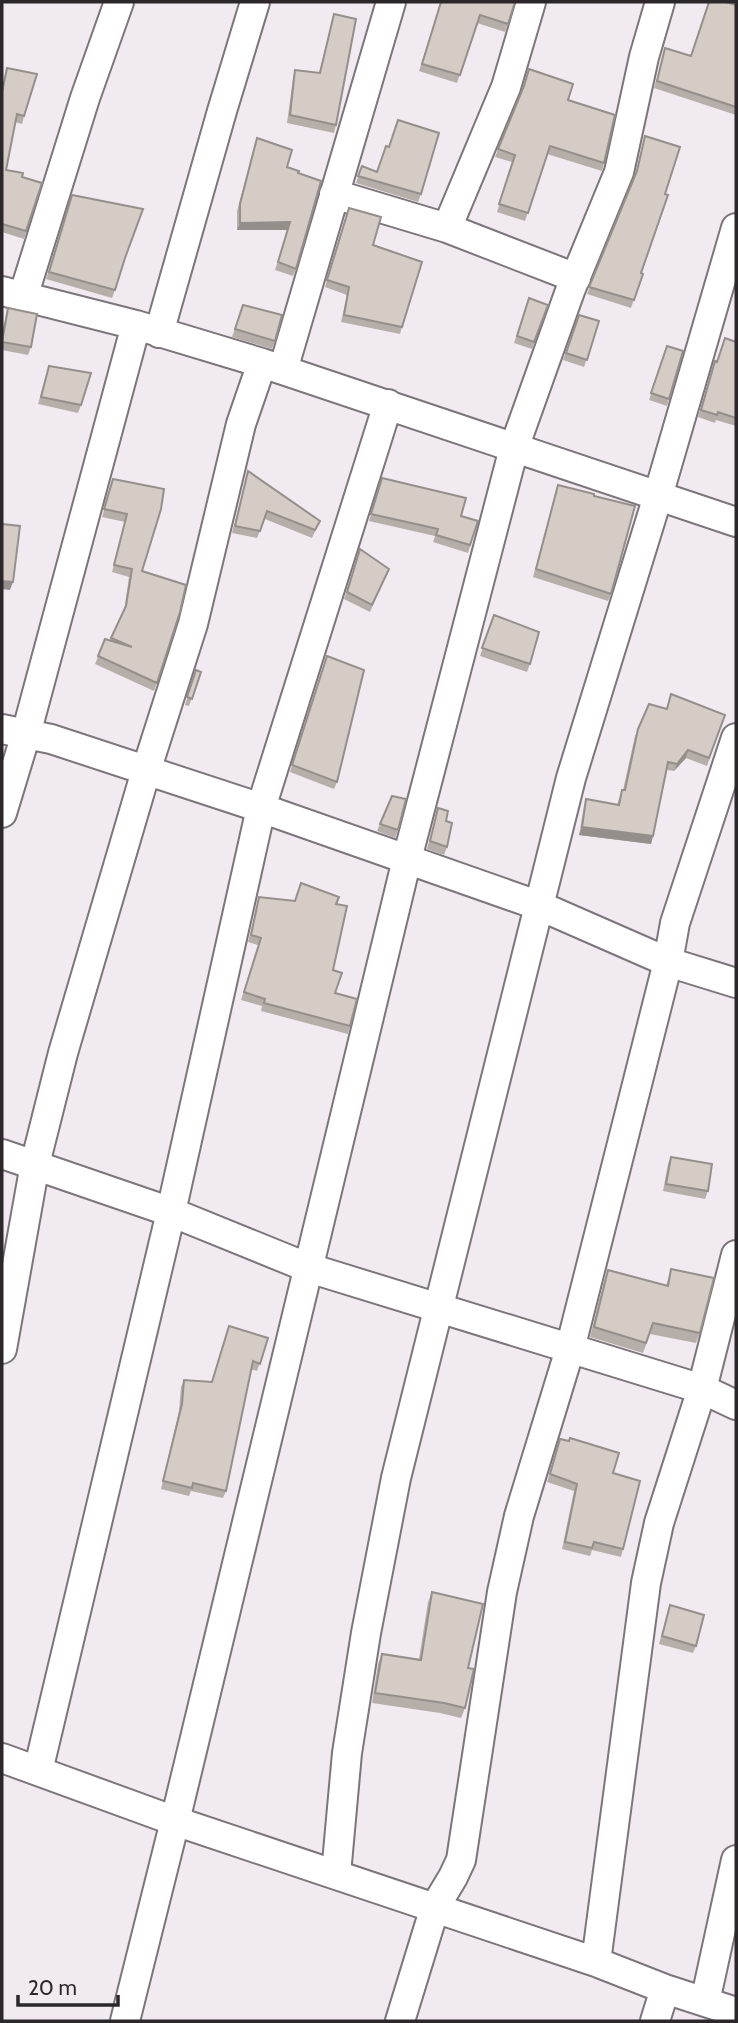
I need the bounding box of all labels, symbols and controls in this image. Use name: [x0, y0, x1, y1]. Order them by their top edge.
scale bar: [18, 1964, 117, 2008]
text: 20 m: [28, 1975, 77, 2000]

